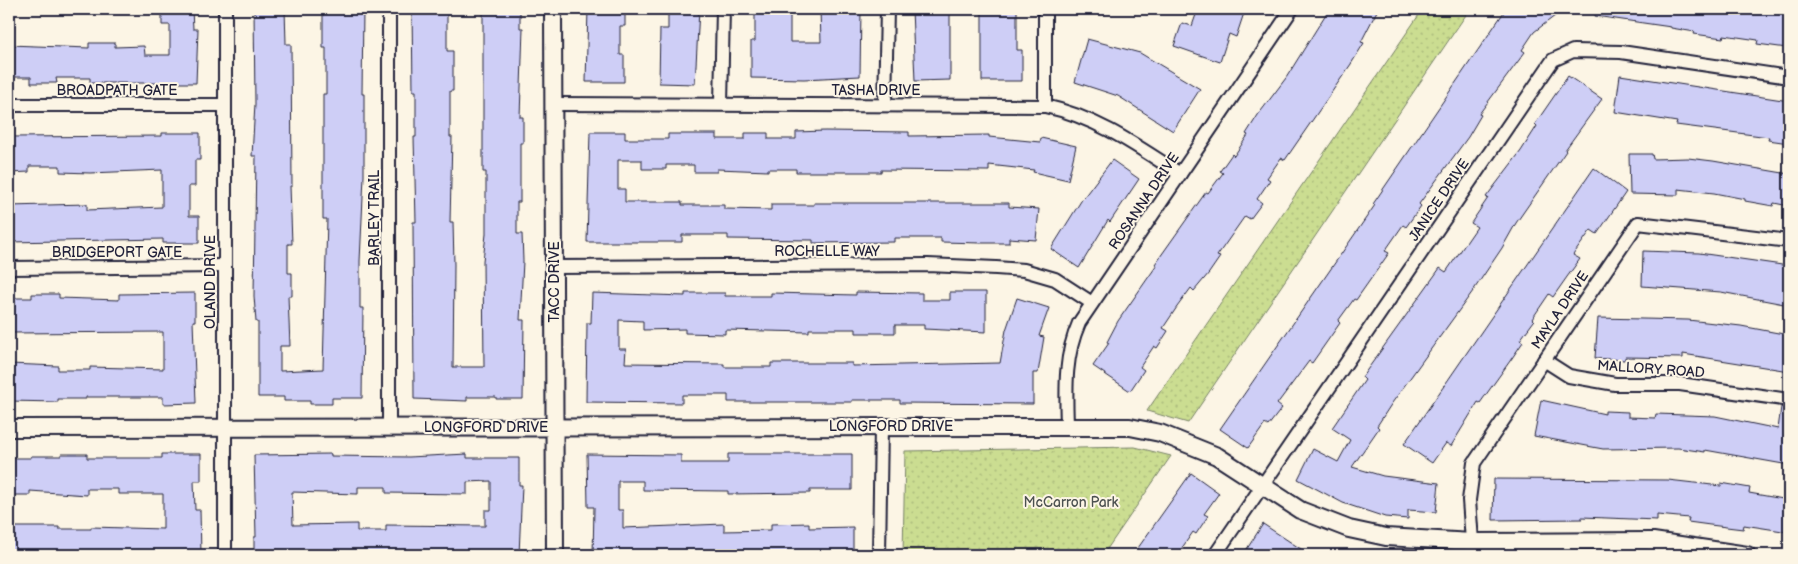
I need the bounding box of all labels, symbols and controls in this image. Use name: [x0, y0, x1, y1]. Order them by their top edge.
street label: BROADPATH GATE: [57, 82, 178, 99]
street label: TASHA DRIVE: [832, 82, 920, 99]
street label: ROSANNA DRIVE: [1105, 149, 1183, 253]
street label: JANICE DRIVE: [1405, 156, 1473, 244]
street label: BARLEY TRAIL: [366, 170, 383, 266]
street label: OLAND DRIVE: [202, 235, 219, 329]
street label: TACC DRIVE: [546, 241, 563, 323]
street label: ROCHELLE WAY: [774, 243, 881, 260]
street label: BRIDGEPORT GATE: [52, 244, 182, 261]
street label: MAYLA DRIVE: [1528, 268, 1592, 352]
street label: MALLORY ROAD: [1597, 357, 1705, 381]
street label: LONGFORD DRIVE: [829, 418, 953, 435]
street label: LONGFORD DRIVE: [424, 419, 548, 436]
park label: McCarron Park: [1024, 494, 1119, 511]

